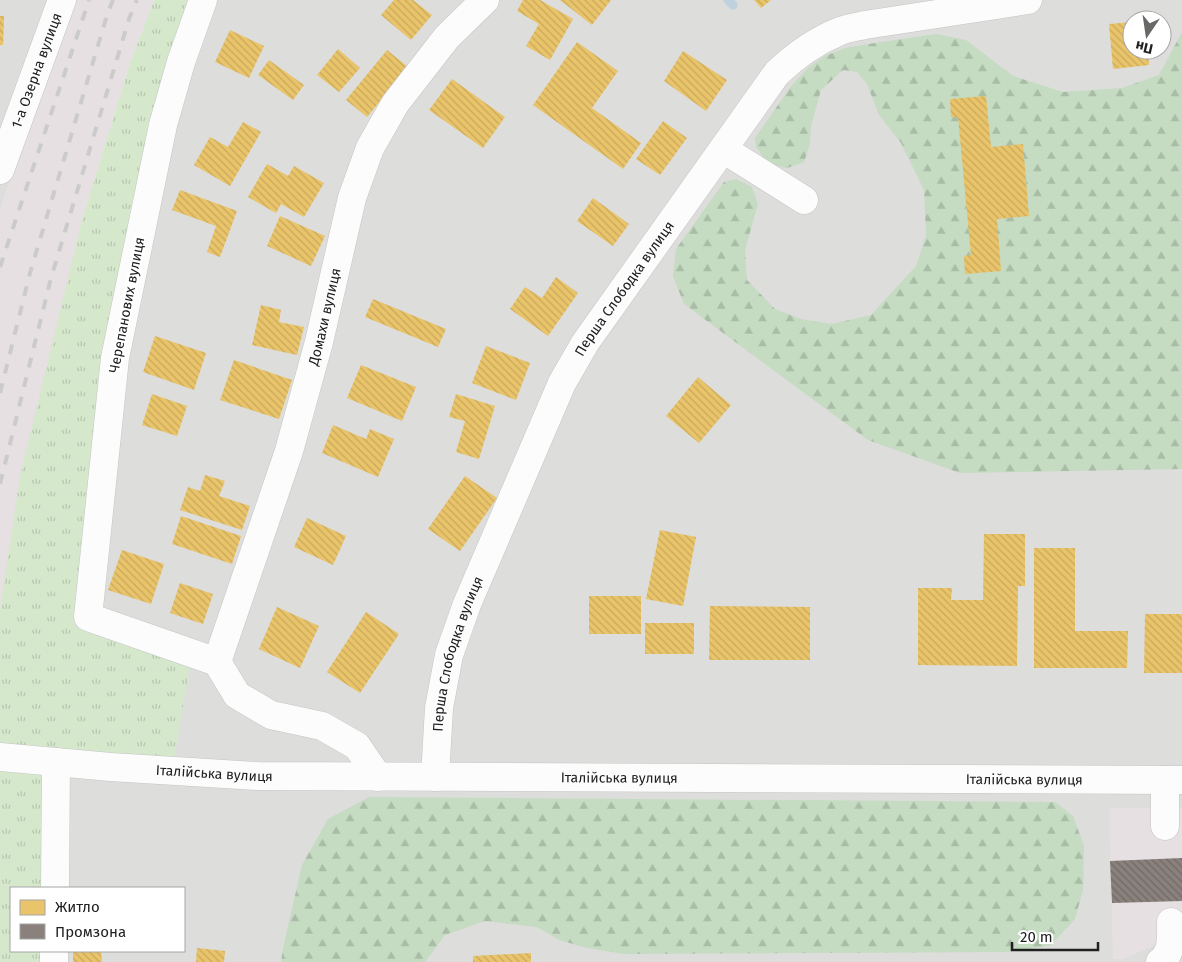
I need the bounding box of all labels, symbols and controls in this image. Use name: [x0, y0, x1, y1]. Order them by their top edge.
street label: 1-а Озерна вулиця: [7, 10, 65, 131]
north arrow: [1122, 10, 1172, 60]
text: Пн: [1134, 37, 1155, 57]
street label: Перша Слободка вулиця: [571, 218, 678, 359]
street label: Черепанових вулиця: [105, 236, 149, 374]
street label: Домахи вулиця: [304, 266, 344, 368]
street label: Перша Слободка вулиця: [429, 574, 486, 732]
street label: Італійська вулиця: [155, 761, 273, 785]
street label: Італійська вулиця: [561, 769, 678, 786]
street label: Італійська вулиця: [966, 771, 1083, 788]
legend: [10, 887, 185, 952]
text: Житло: [55, 898, 100, 916]
scale bar: [1012, 920, 1098, 952]
text: Промзона: [55, 923, 126, 941]
text: 20 m: [1020, 928, 1053, 946]

